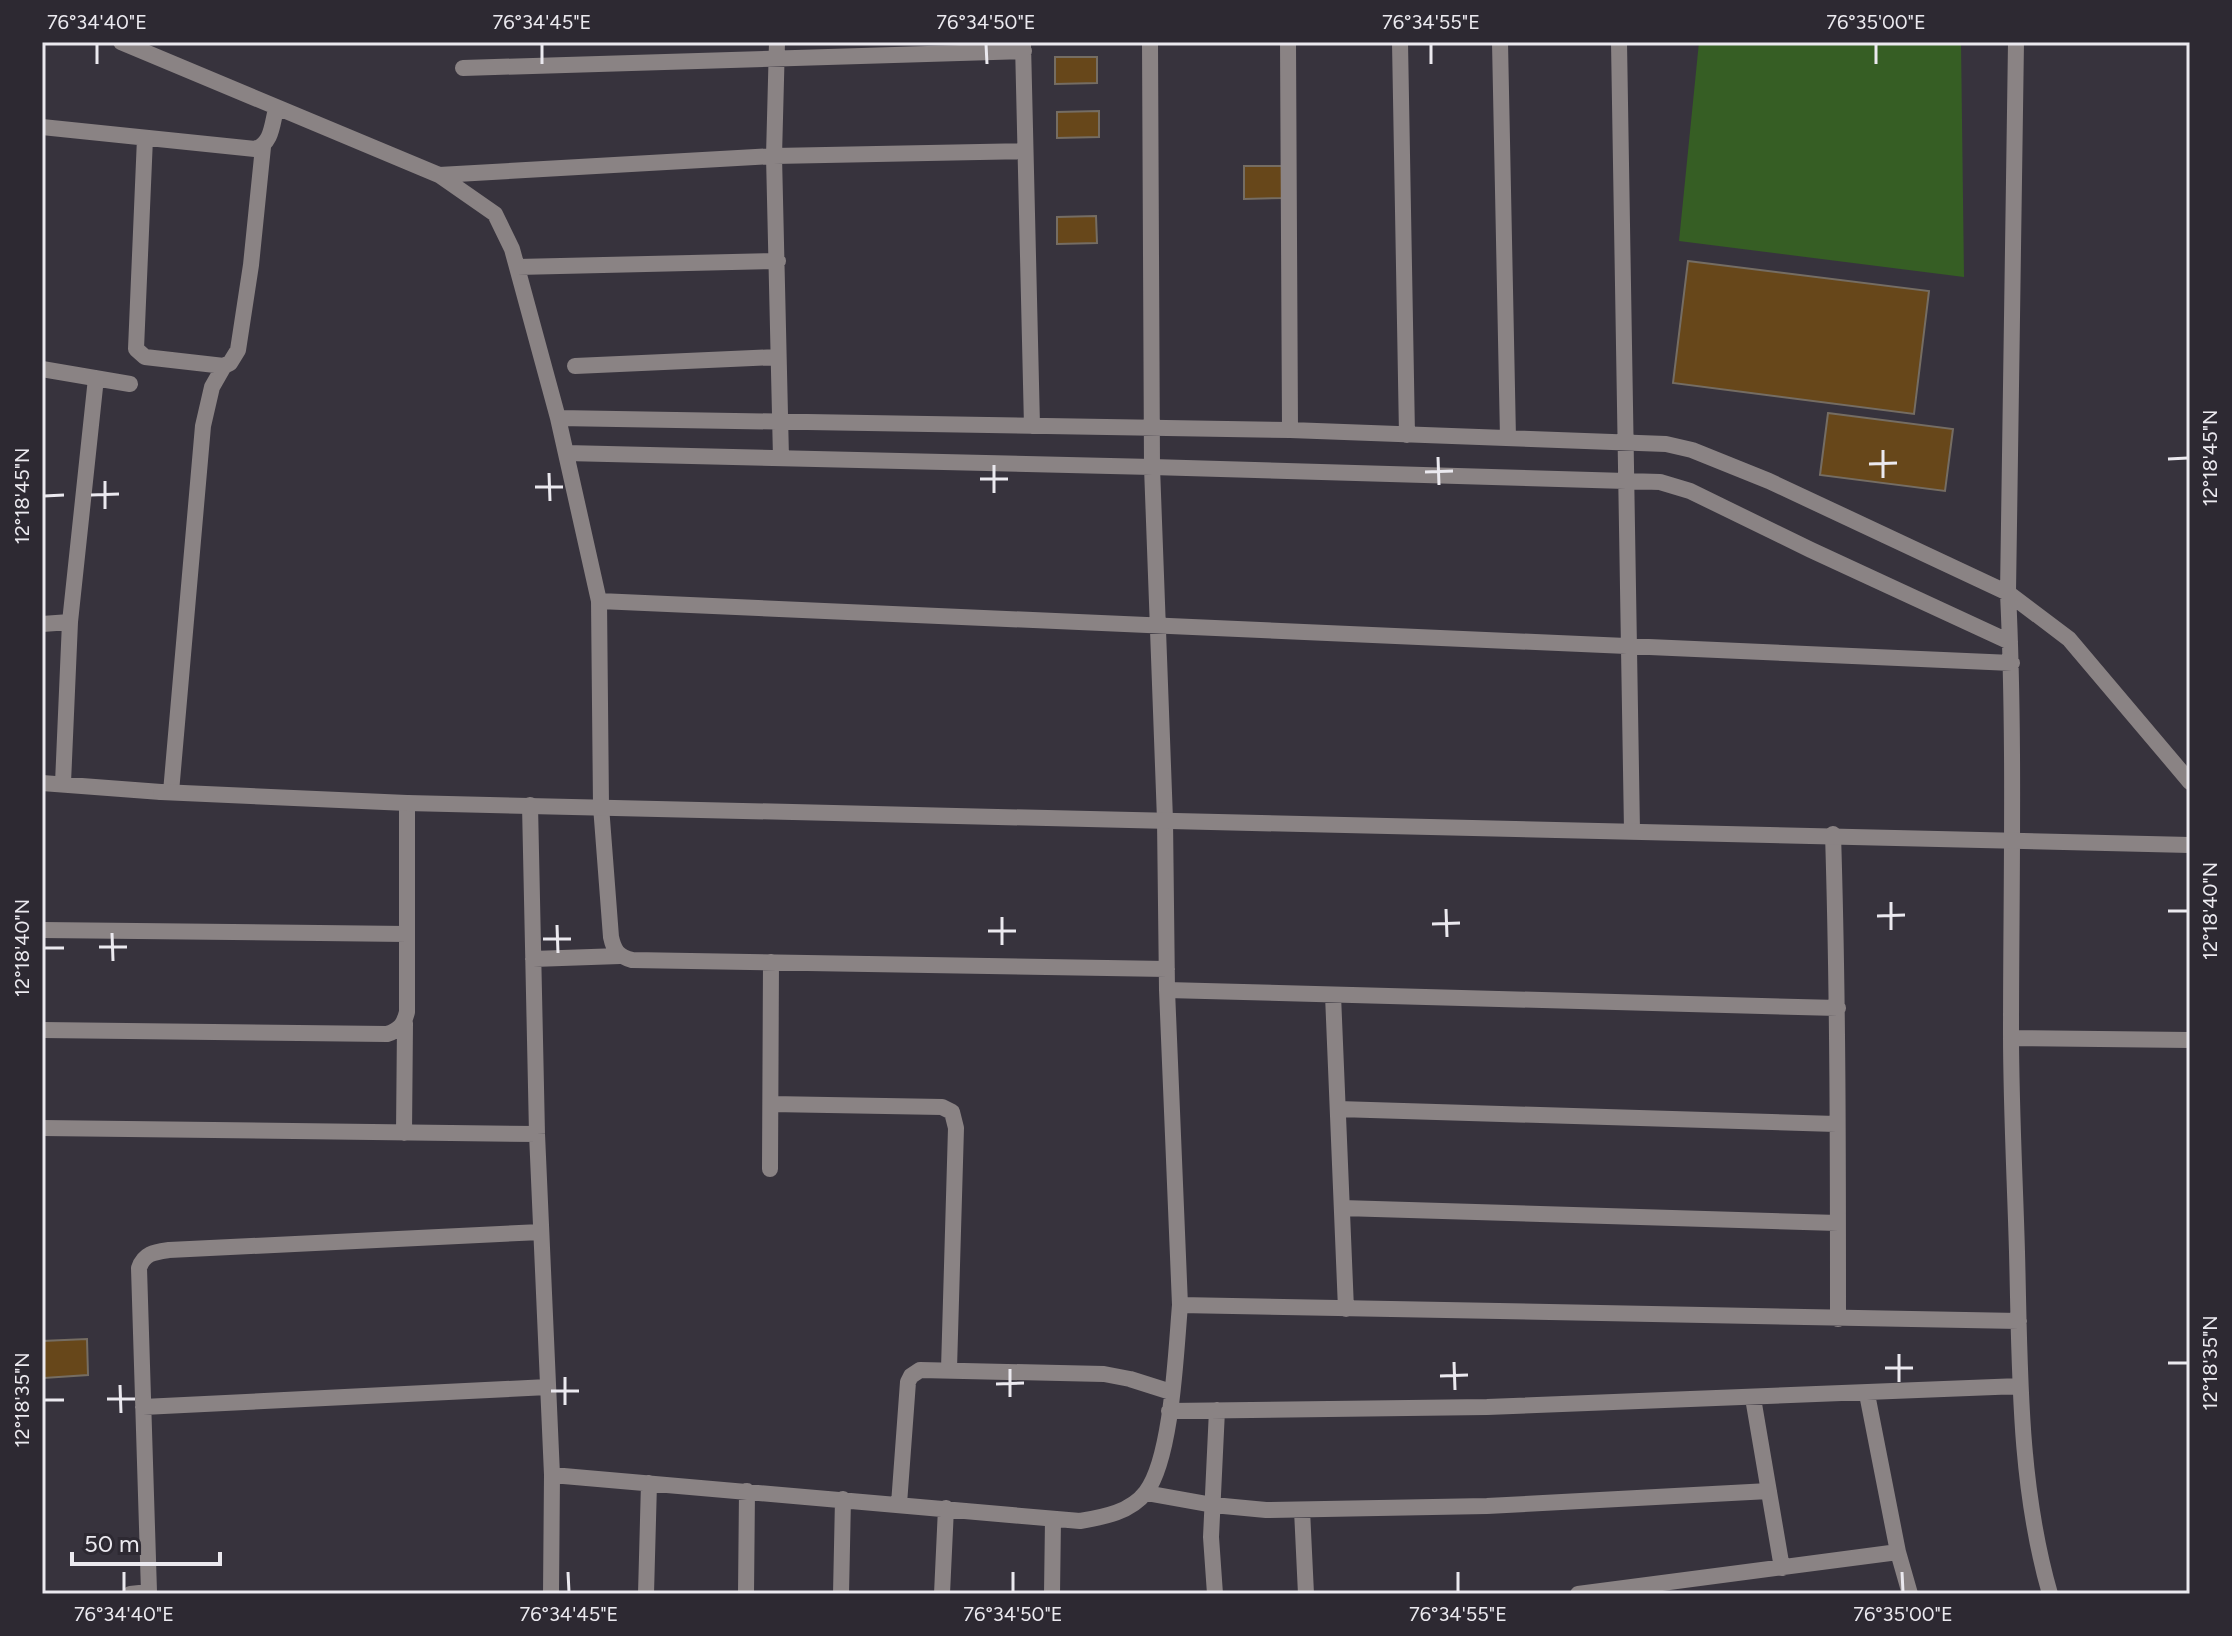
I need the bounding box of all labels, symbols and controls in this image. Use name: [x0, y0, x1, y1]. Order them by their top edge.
text: 76°34'40"E: [47, 10, 147, 34]
text: 76°34'45"E: [493, 10, 591, 34]
text: 76°34'50"E: [936, 10, 1036, 34]
text: 76°34'55"E: [1382, 10, 1480, 34]
text: 76°35'00"E: [1826, 10, 1926, 34]
text: 12°18'45"N: [2198, 409, 2222, 507]
text: 12°18'45"N: [10, 447, 34, 545]
text: 12°18'40"N: [2198, 862, 2222, 960]
text: 12°18'40"N: [10, 899, 34, 997]
text: 12°18'35"N: [2198, 1315, 2222, 1411]
text: 12°18'35"N: [10, 1352, 34, 1448]
scale bar: [72, 1516, 220, 1566]
text: 50 m: [84, 1529, 140, 1558]
text: 76°34'40"E: [74, 1602, 174, 1626]
text: 76°34'45"E: [520, 1602, 618, 1626]
text: 76°34'50"E: [963, 1602, 1063, 1626]
text: 76°34'55"E: [1409, 1602, 1507, 1626]
text: 76°35'00"E: [1853, 1602, 1953, 1626]

